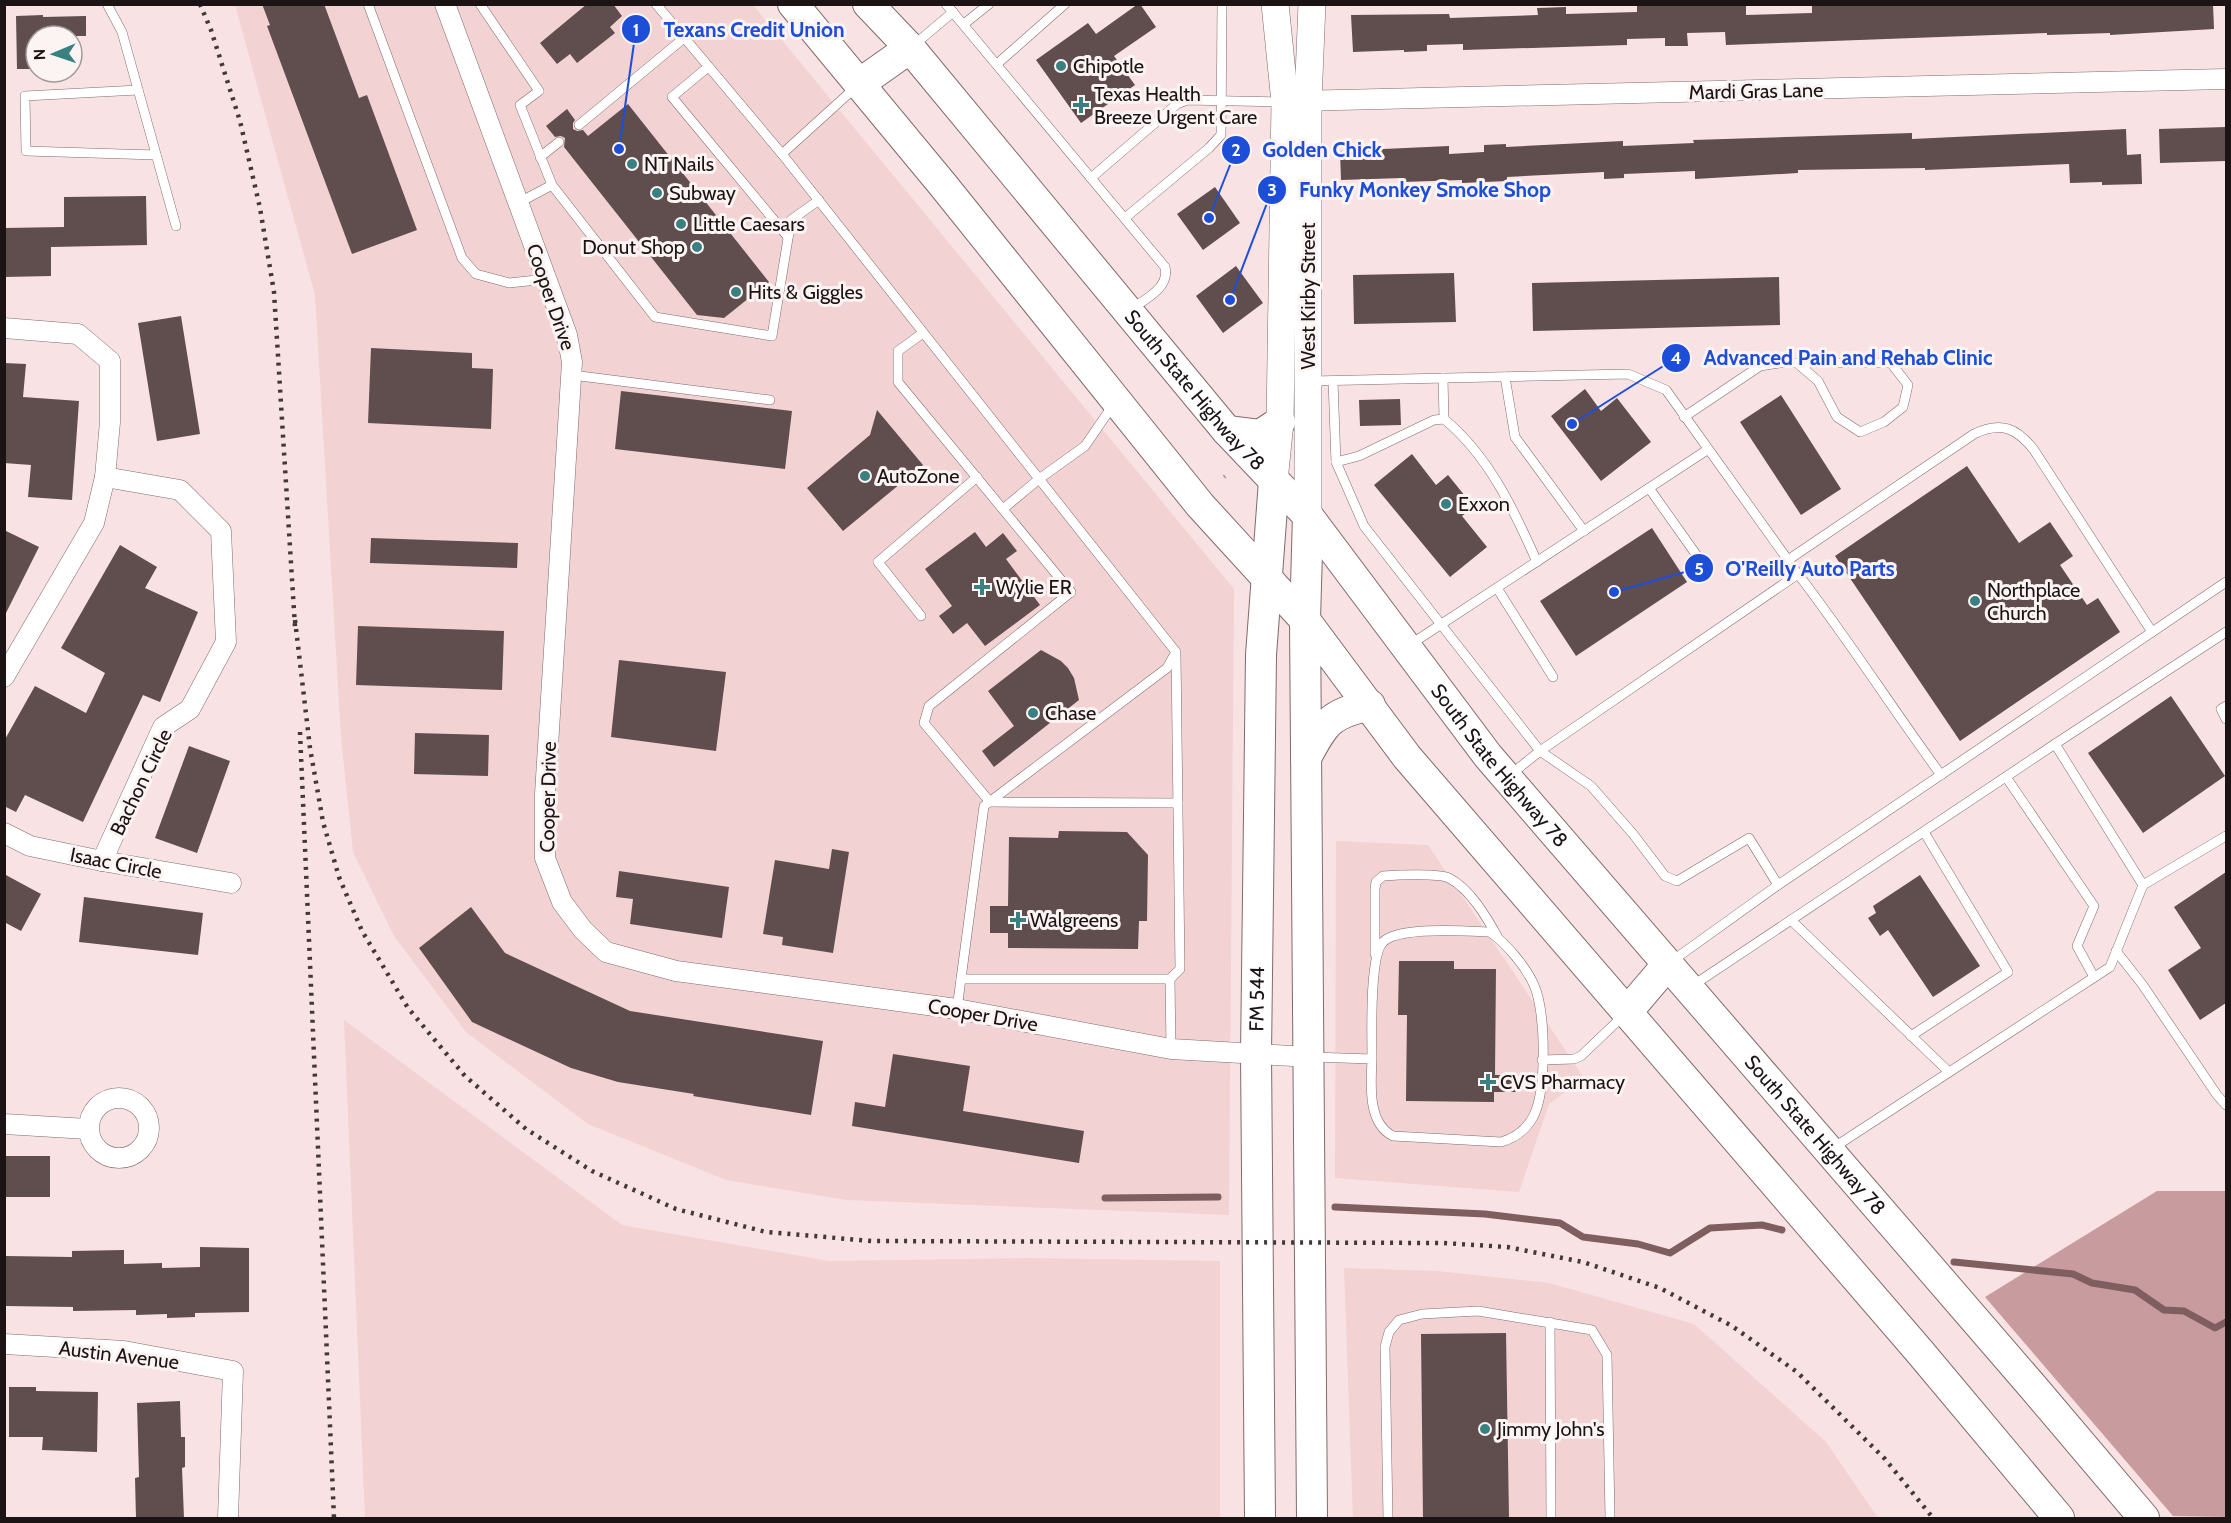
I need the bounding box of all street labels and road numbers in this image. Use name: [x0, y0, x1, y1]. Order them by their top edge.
street label: Mardi Gras Lane: [1689, 78, 1823, 104]
street label: West Kirby Street: [1296, 222, 1320, 370]
street label: Cooper Drive: [522, 241, 580, 353]
street label: South State Highway 78: [1120, 305, 1270, 475]
street label: South State Highway 78: [1426, 679, 1573, 852]
street label: Bachon Circle: [105, 725, 177, 839]
street label: Cooper Drive: [535, 741, 561, 853]
street label: Isaac Circle: [68, 842, 164, 884]
street label: FM 544: [1244, 966, 1269, 1032]
street label: Cooper Drive: [926, 994, 1040, 1036]
street label: South State Highway 78: [1740, 1050, 1891, 1220]
street label: Austin Avenue: [58, 1336, 180, 1374]

